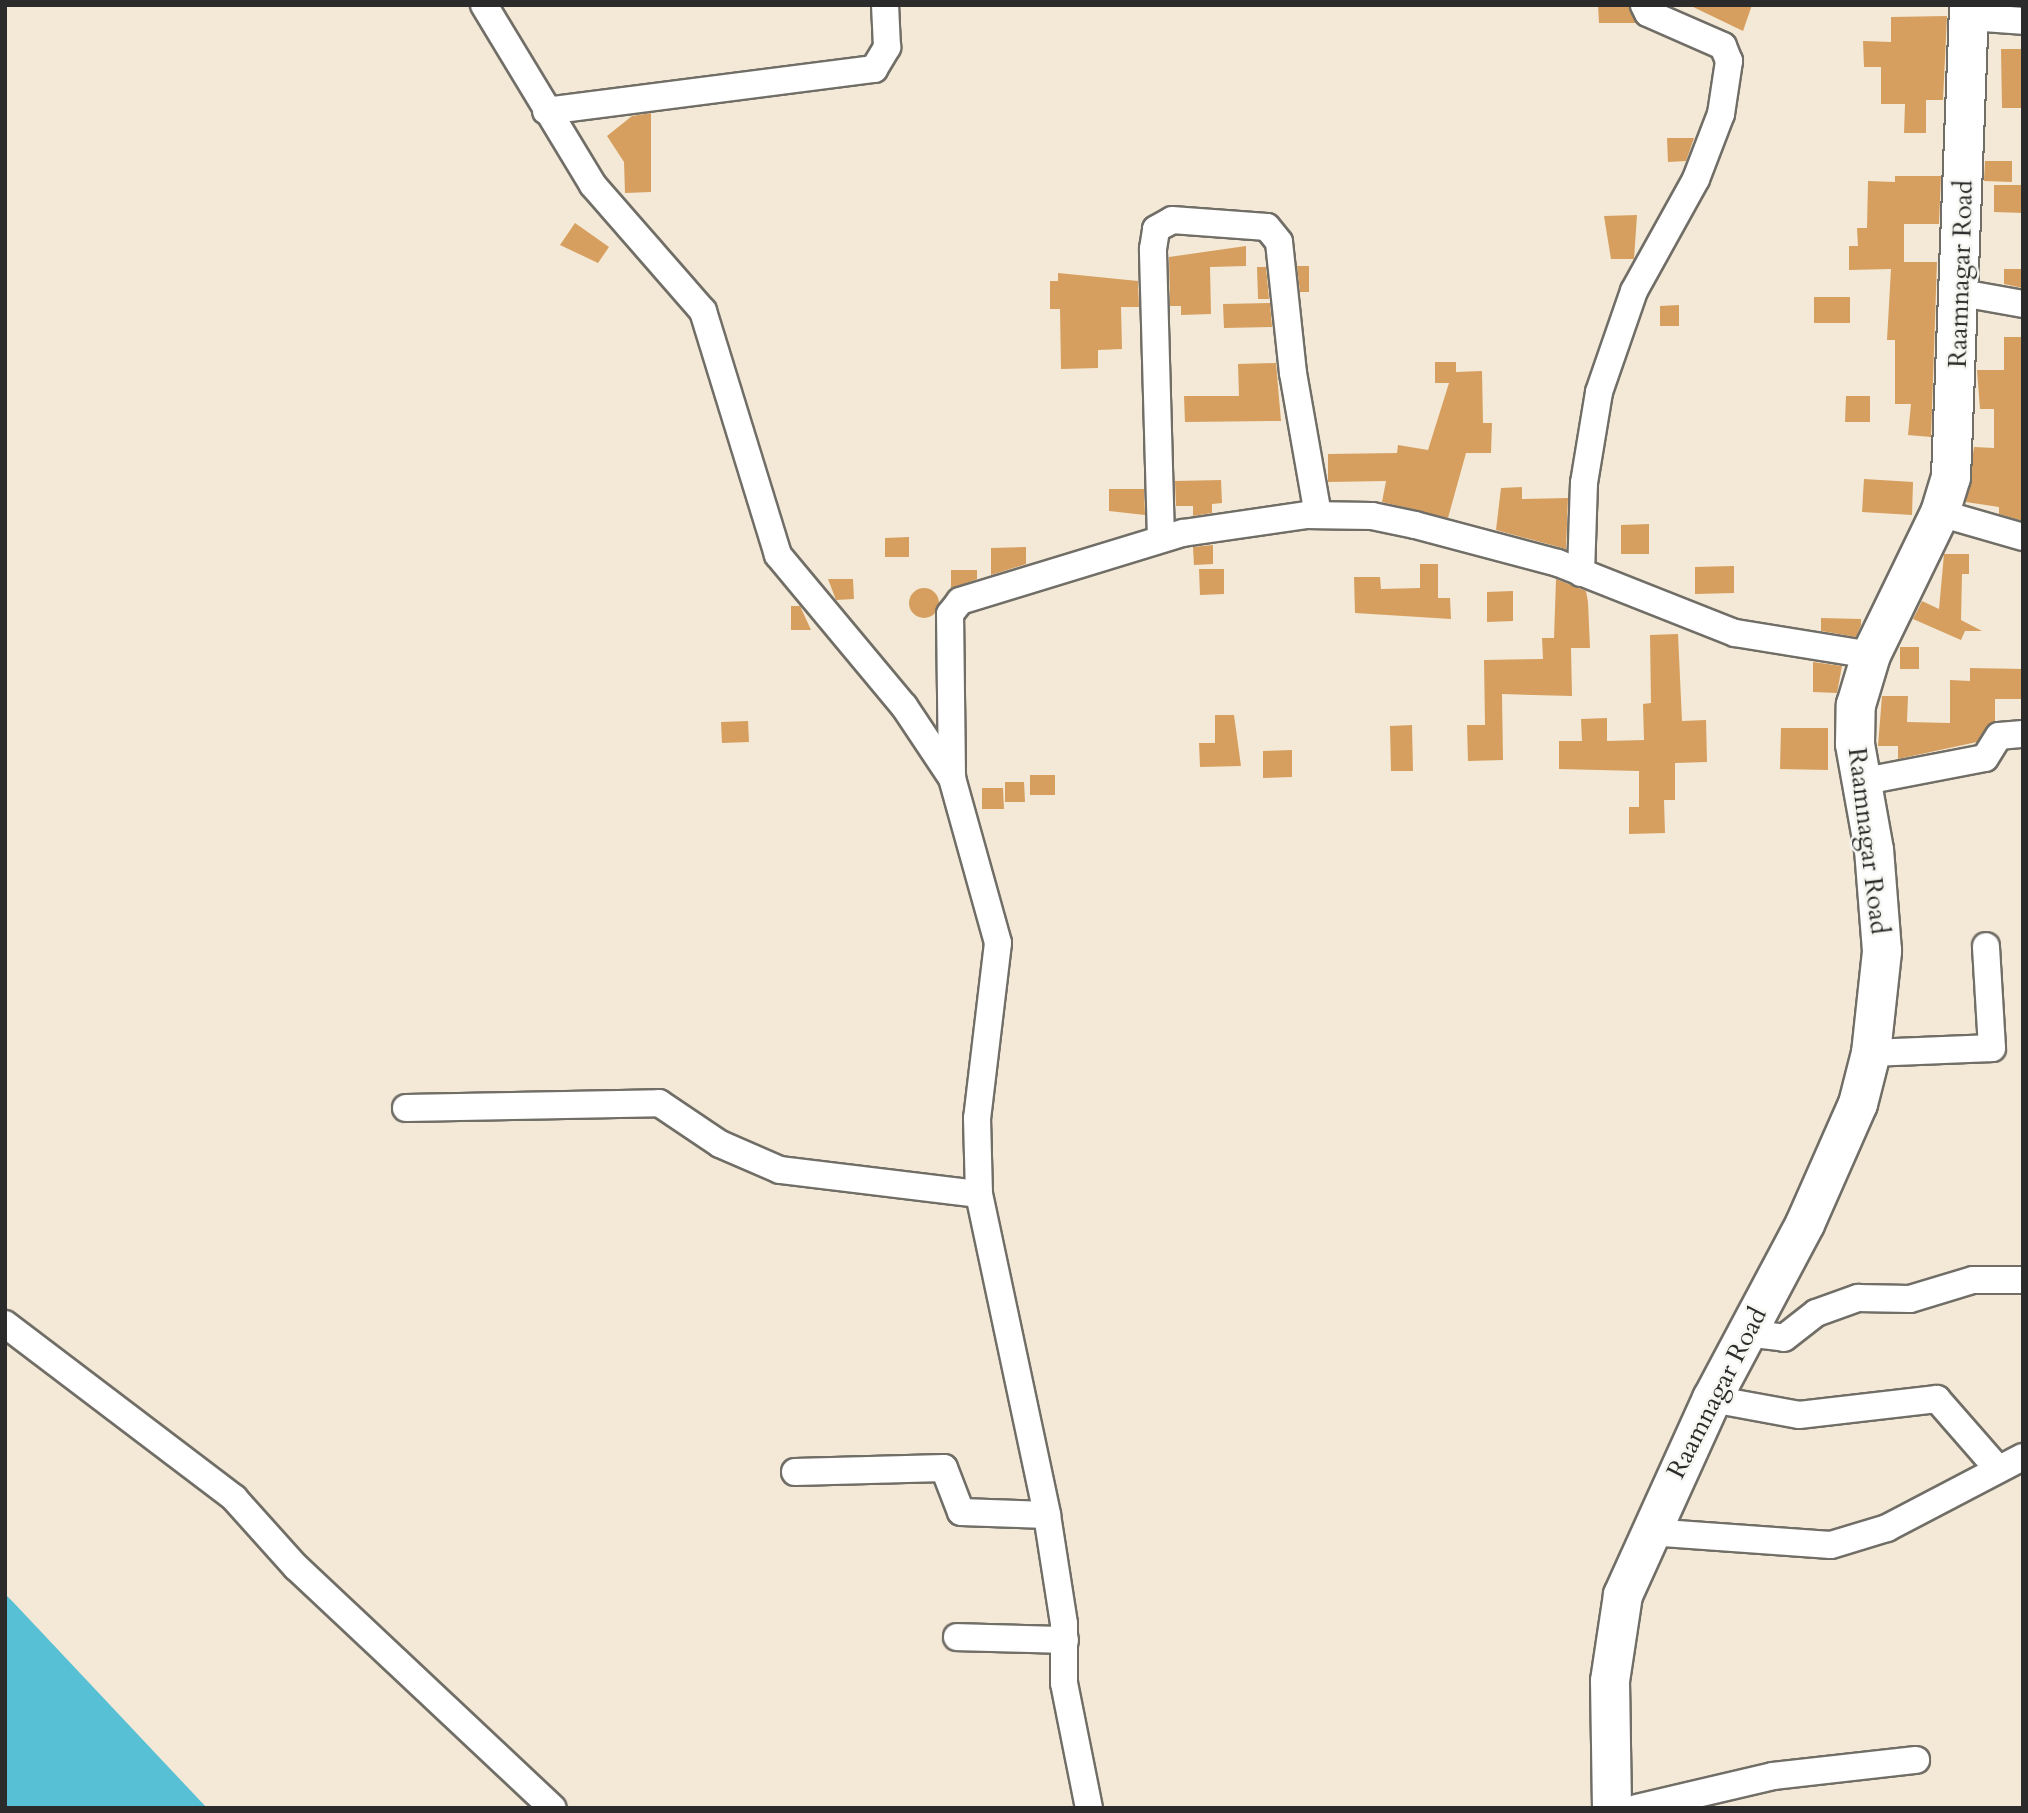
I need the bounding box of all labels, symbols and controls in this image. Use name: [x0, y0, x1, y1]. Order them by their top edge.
street label: Raamnagar Road: [1942, 180, 1980, 368]
street label: Raamnagar Road: [1841, 746, 1895, 936]
street label: Raamnagar Road: [1660, 1302, 1774, 1484]

